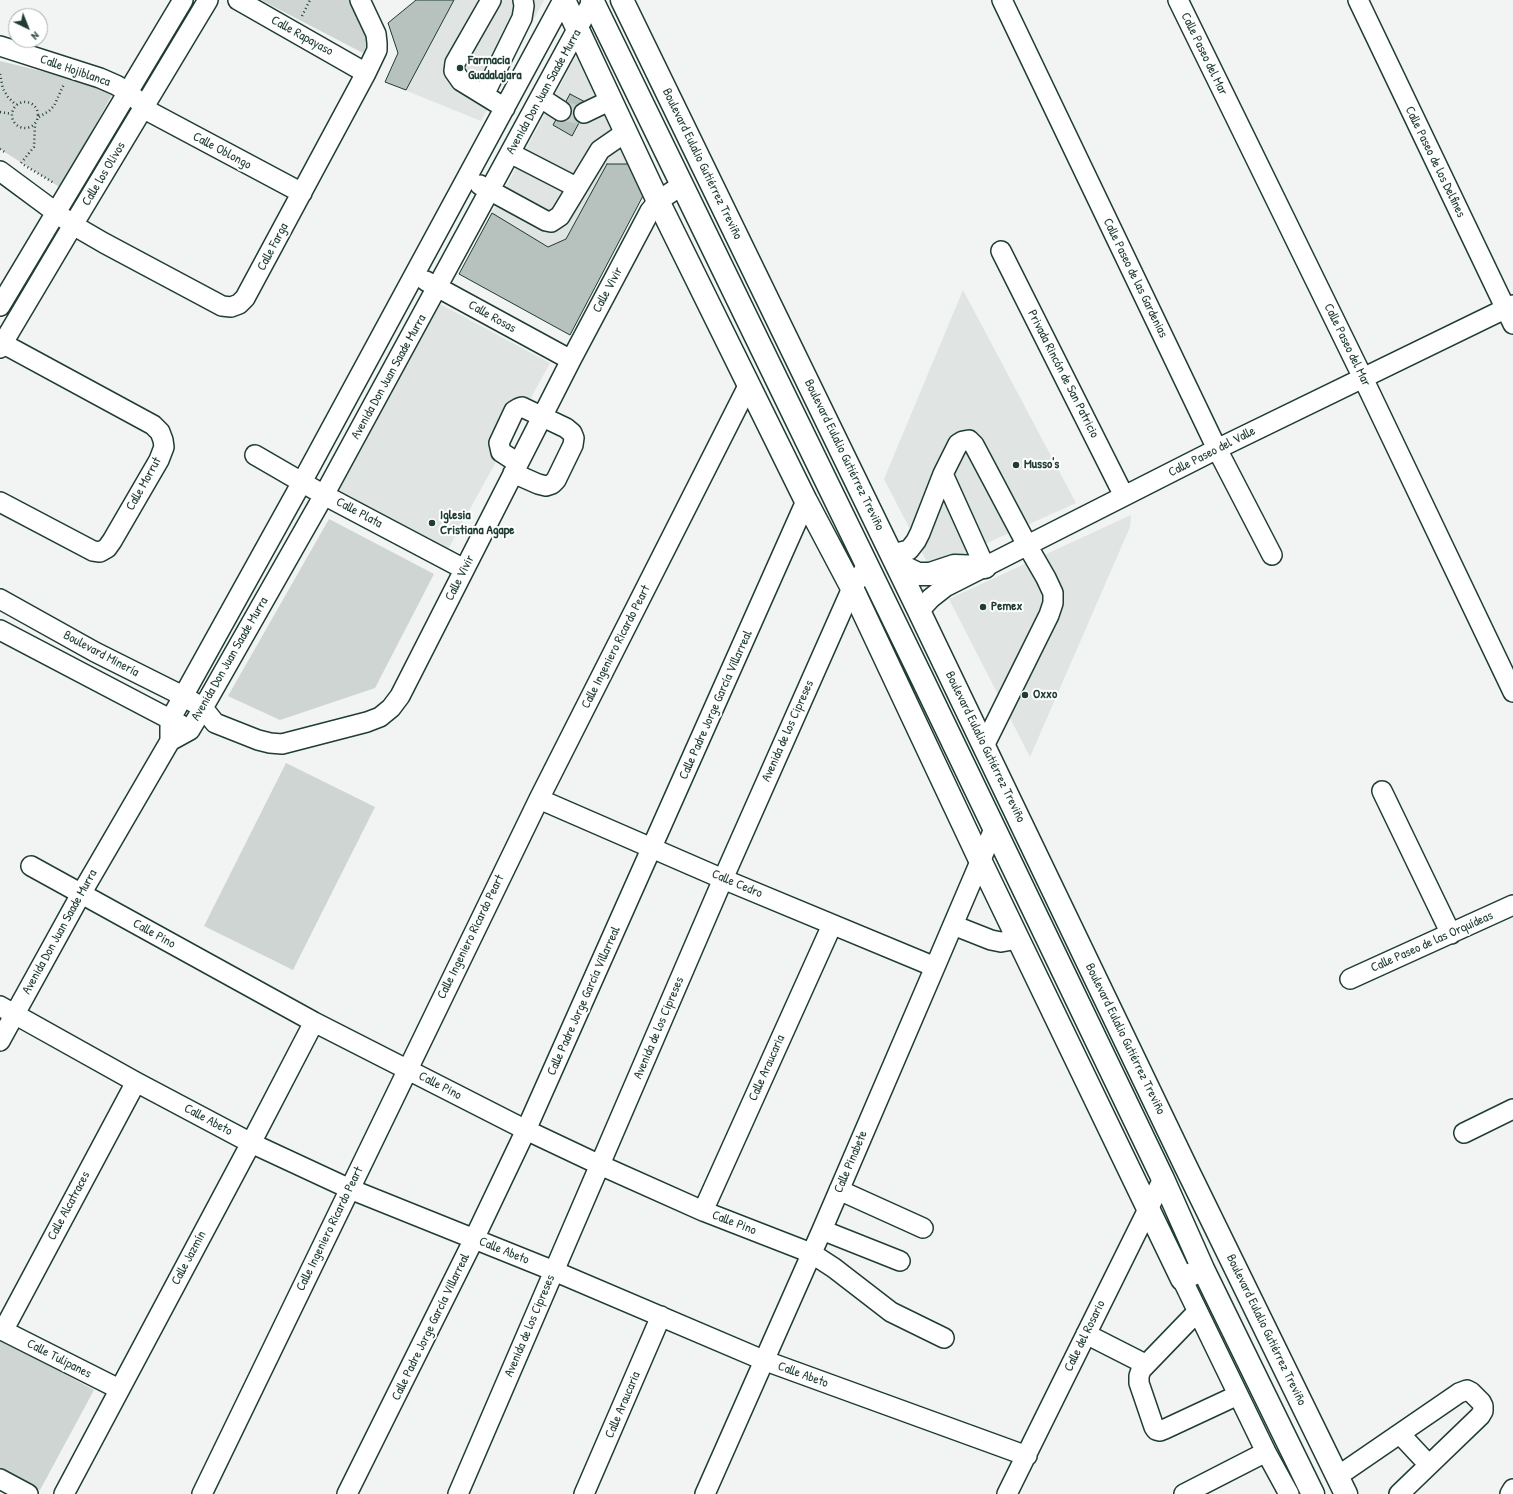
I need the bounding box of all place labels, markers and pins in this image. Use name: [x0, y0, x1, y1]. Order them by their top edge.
place label: Farmacia Guadalajara: [468, 53, 522, 84]
marker: Farmacia Guadalajara: [455, 63, 465, 73]
place label: Musso's: [1024, 457, 1059, 473]
marker: Musso's: [1011, 460, 1021, 470]
place label: Iglesia Cristiana Agape: [440, 508, 514, 539]
marker: Iglesia Cristiana Agape: [427, 518, 437, 528]
place label: Pemex: [991, 599, 1022, 615]
marker: Pemex: [978, 602, 988, 612]
place label: Oxxo: [1033, 687, 1057, 703]
marker: Oxxo: [1020, 690, 1030, 700]

